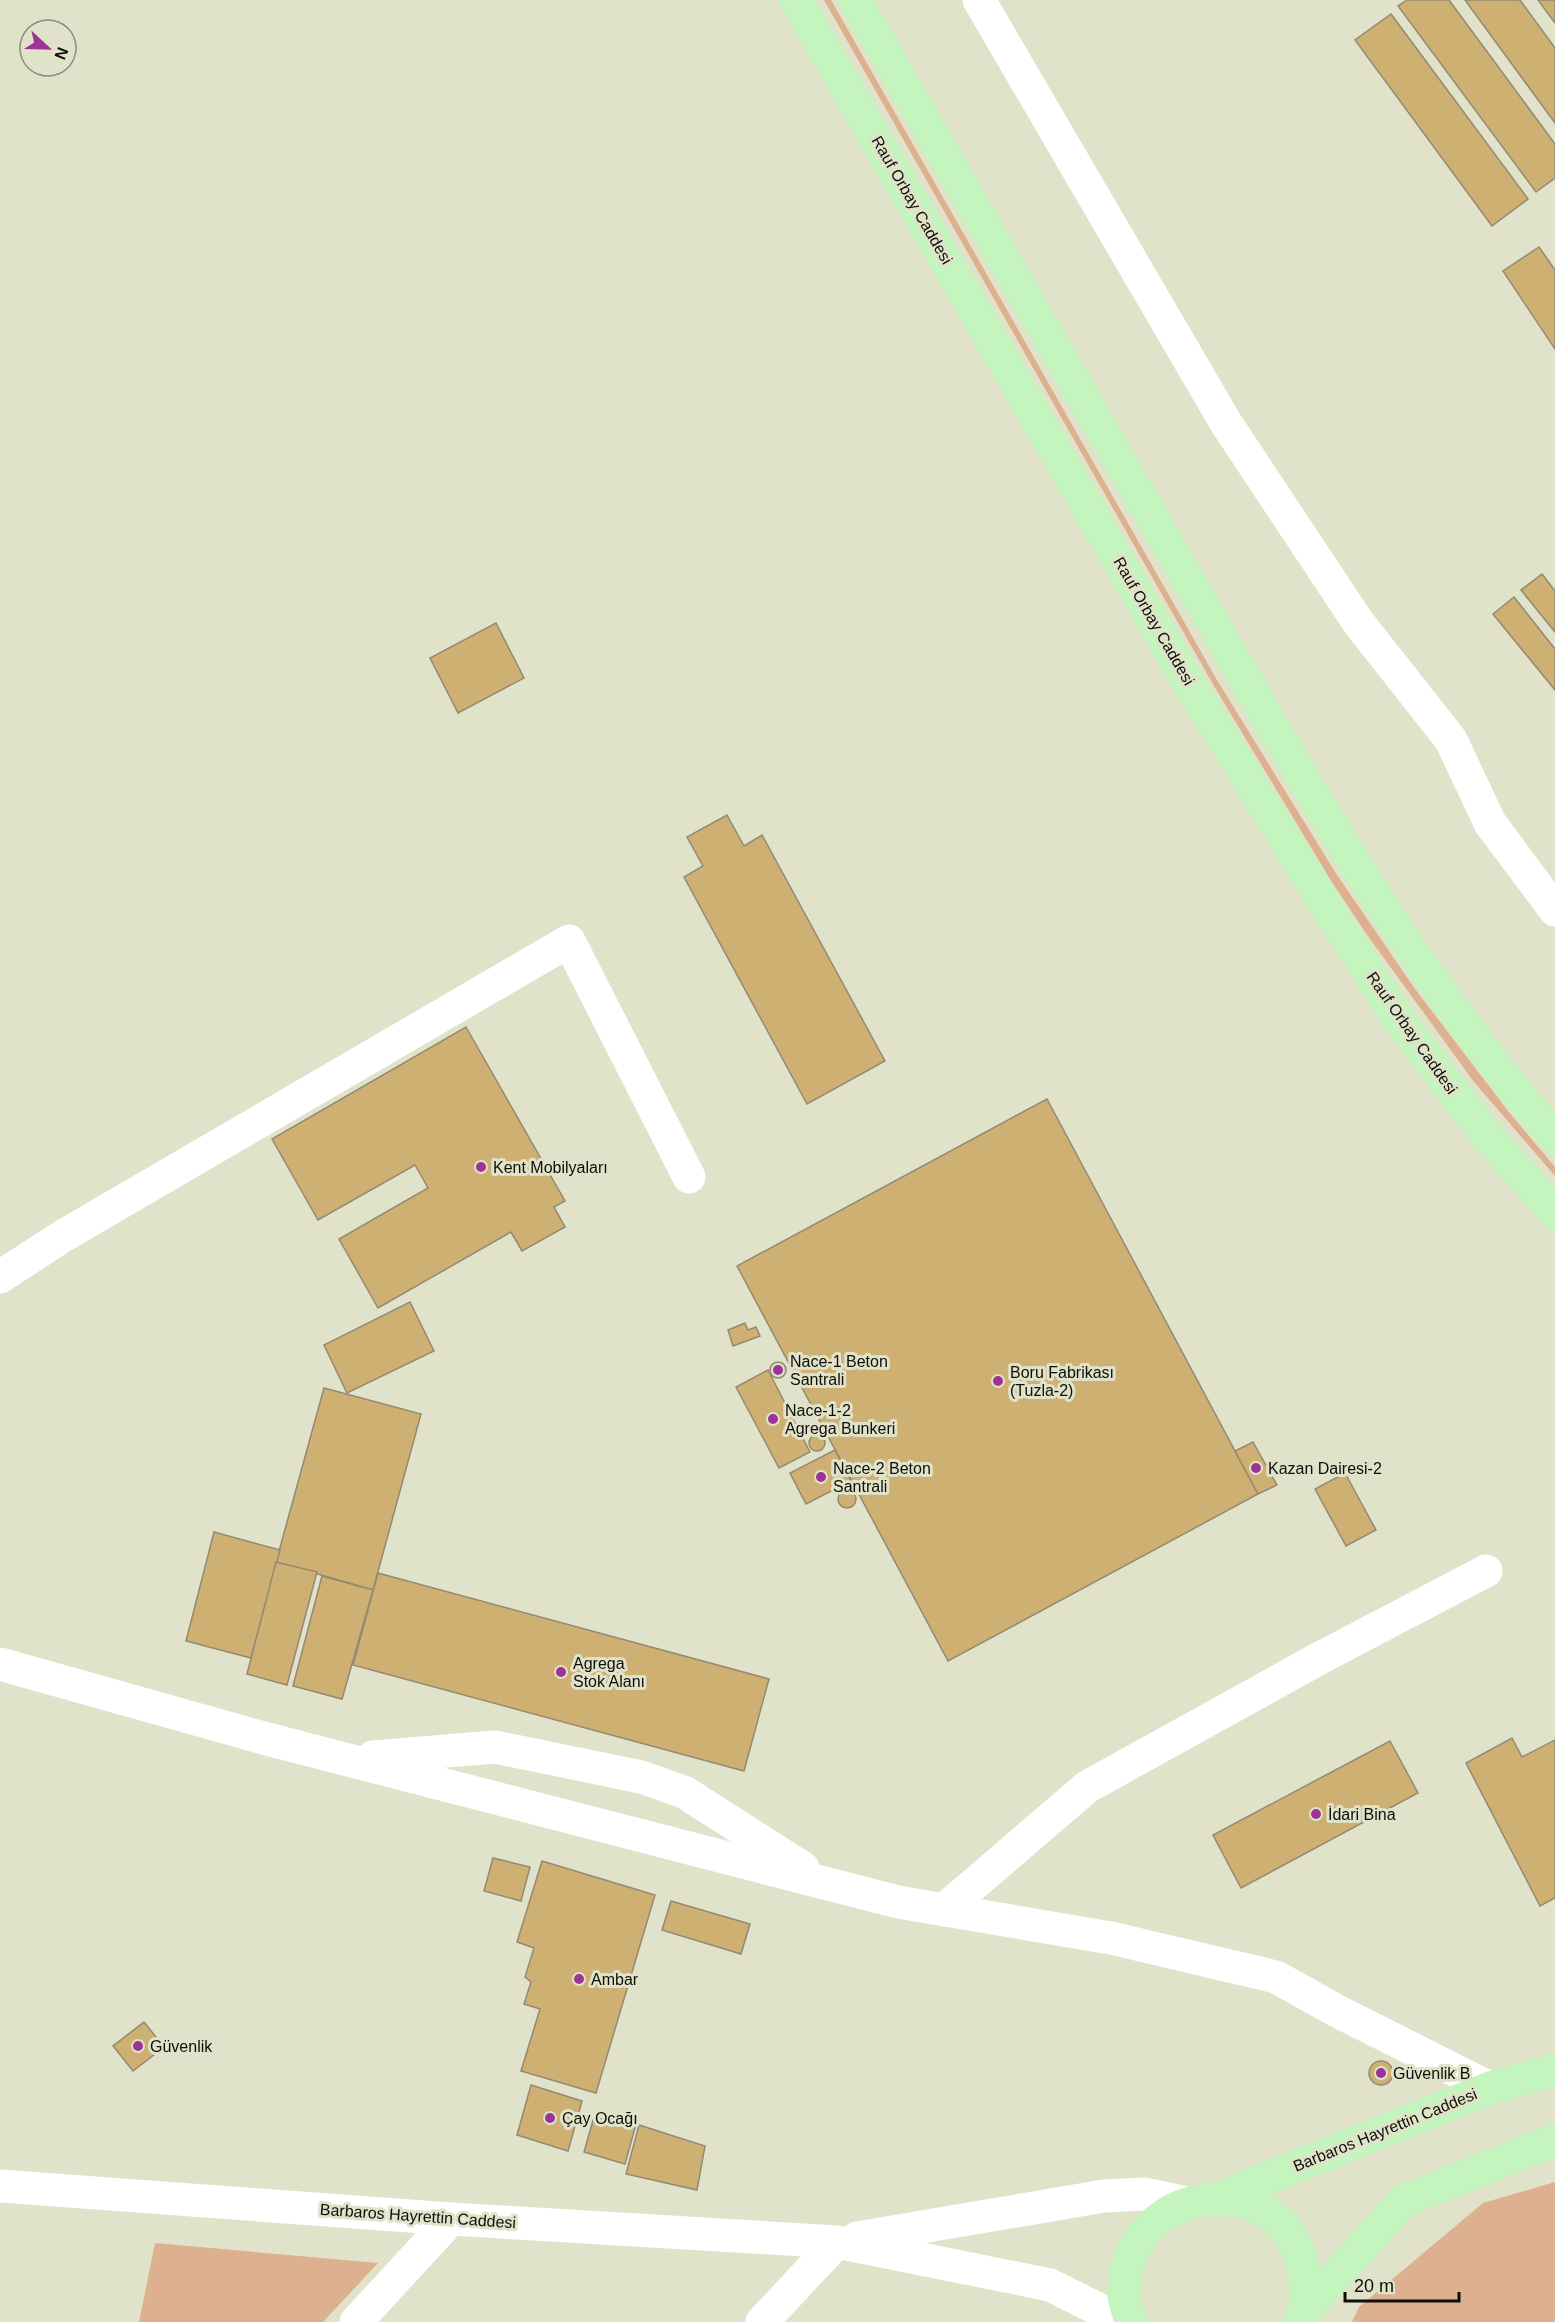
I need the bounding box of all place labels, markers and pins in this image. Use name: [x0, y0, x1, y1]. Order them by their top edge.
place label: Kent Mobilyaları: [493, 1159, 608, 1176]
marker: Kent Mobilyaları: [474, 1160, 488, 1174]
place label: Nace-1 Beton Santrali: [790, 1353, 888, 1388]
marker: Nace-1 Beton Santrali: [771, 1363, 785, 1377]
place label: Boru Fabrikası (Tuzla-2): [1010, 1364, 1114, 1399]
marker: Boru Fabrikası (Tuzla-2): [991, 1374, 1005, 1388]
place label: Nace-1-2 Agrega Bunkeri: [785, 1402, 895, 1437]
marker: Nace-1-2 Agrega Bunkeri: [766, 1412, 780, 1426]
place label: Nace-2 Beton Santrali: [833, 1460, 931, 1495]
place label: Kazan Dairesi-2: [1268, 1460, 1382, 1477]
marker: Kazan Dairesi-2: [1249, 1461, 1263, 1475]
marker: Nace-2 Beton Santrali: [814, 1470, 828, 1484]
place label: Agrega Stok Alanı: [573, 1655, 645, 1690]
marker: Agrega Stok Alanı: [554, 1665, 568, 1679]
place label: İdari Bina: [1328, 1805, 1396, 1823]
marker: İdari Bina: [1309, 1807, 1323, 1821]
place label: Ambar: [591, 1971, 639, 1988]
marker: Ambar: [572, 1972, 586, 1986]
place label: Güvenlik: [150, 2038, 213, 2055]
marker: Güvenlik: [131, 2039, 145, 2053]
place label: Güvenlik B: [1393, 2065, 1470, 2082]
marker: Güvenlik B: [1374, 2066, 1388, 2080]
place label: Çay Ocağı: [562, 2110, 638, 2127]
marker: Çay Ocağı: [543, 2111, 557, 2125]

